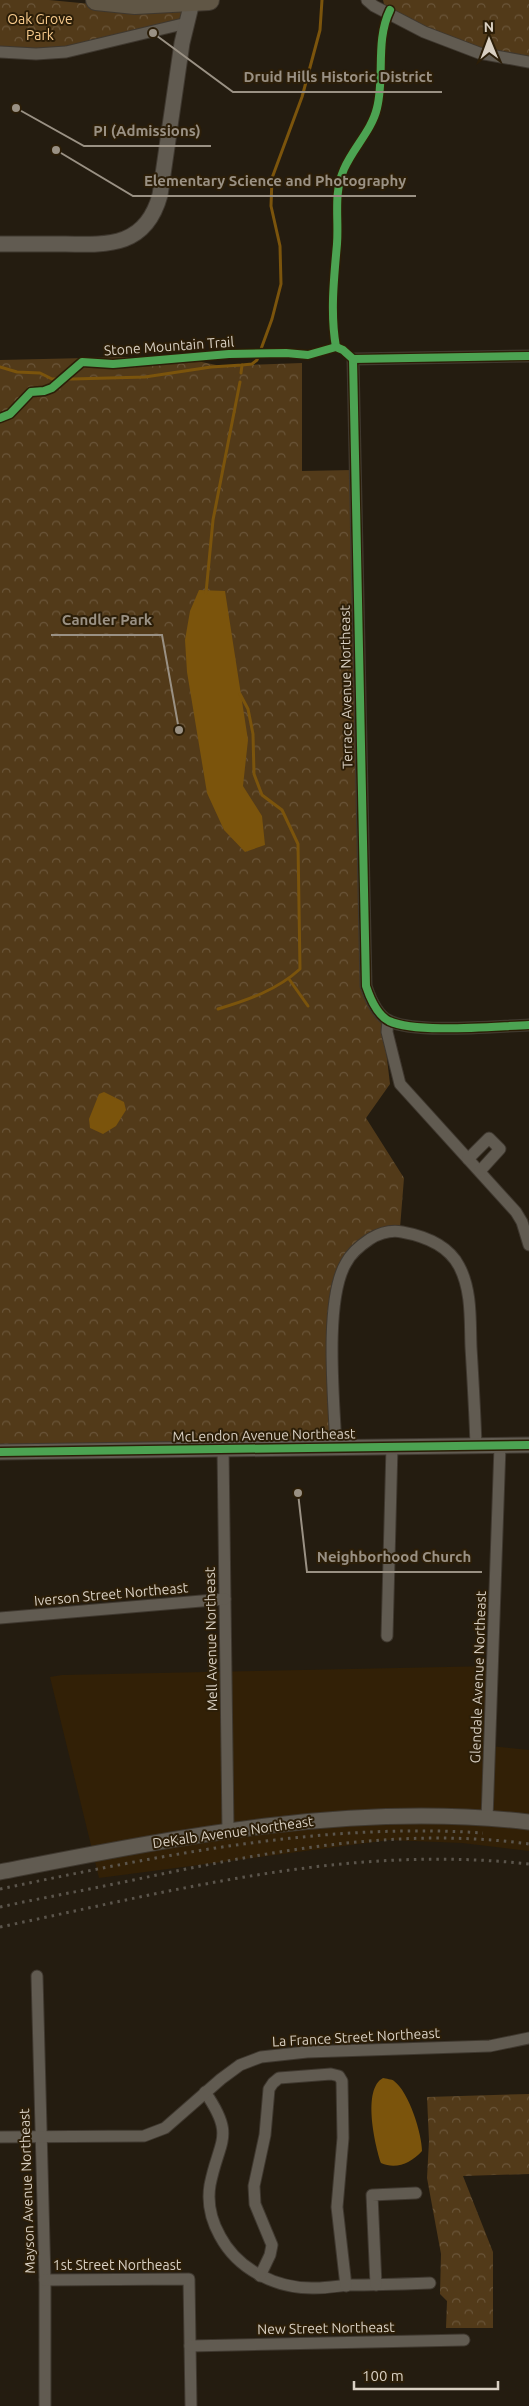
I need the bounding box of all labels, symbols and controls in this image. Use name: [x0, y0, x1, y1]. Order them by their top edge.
park label: Oak Grove Park: [7, 11, 73, 43]
north arrow: [464, 15, 514, 65]
text: N: [483, 19, 494, 35]
callout: Druid Hills Historic District: [233, 62, 442, 92]
text: Druid Hills Historic District: [244, 68, 433, 85]
callout: PI (Admissions): [84, 116, 211, 146]
text: PI (Admissions): [93, 122, 201, 139]
callout: Elementary Science and Photography: [133, 166, 416, 196]
text: Elementary Science and Photography: [144, 172, 406, 189]
street label: Stone Mountain Trail: [103, 333, 235, 359]
street label: Terrace Avenue Northeast: [337, 604, 355, 769]
callout: Candler Park: [51, 605, 162, 635]
text: Candler Park: [62, 611, 153, 628]
street label: McLendon Avenue Northeast: [172, 1425, 356, 1445]
callout: Neighborhood Church: [307, 1542, 482, 1572]
text: Neighborhood Church: [317, 1548, 471, 1565]
street label: Mell Avenue Northeast: [202, 1566, 220, 1711]
street label: Iverson Street Northeast: [33, 1579, 189, 1609]
street label: Glendale Avenue Northeast: [467, 1590, 489, 1763]
street label: DeKalb Avenue Northeast: [152, 1813, 315, 1851]
street label: La France Street Northeast: [272, 2025, 441, 2049]
street label: Mayson Avenue Northeast: [16, 2108, 38, 2274]
street label: 1st Street Northeast: [53, 2257, 182, 2273]
street label: New Street Northeast: [257, 2319, 395, 2337]
scale bar: [354, 2358, 498, 2390]
text: 100 m: [362, 2367, 404, 2384]

